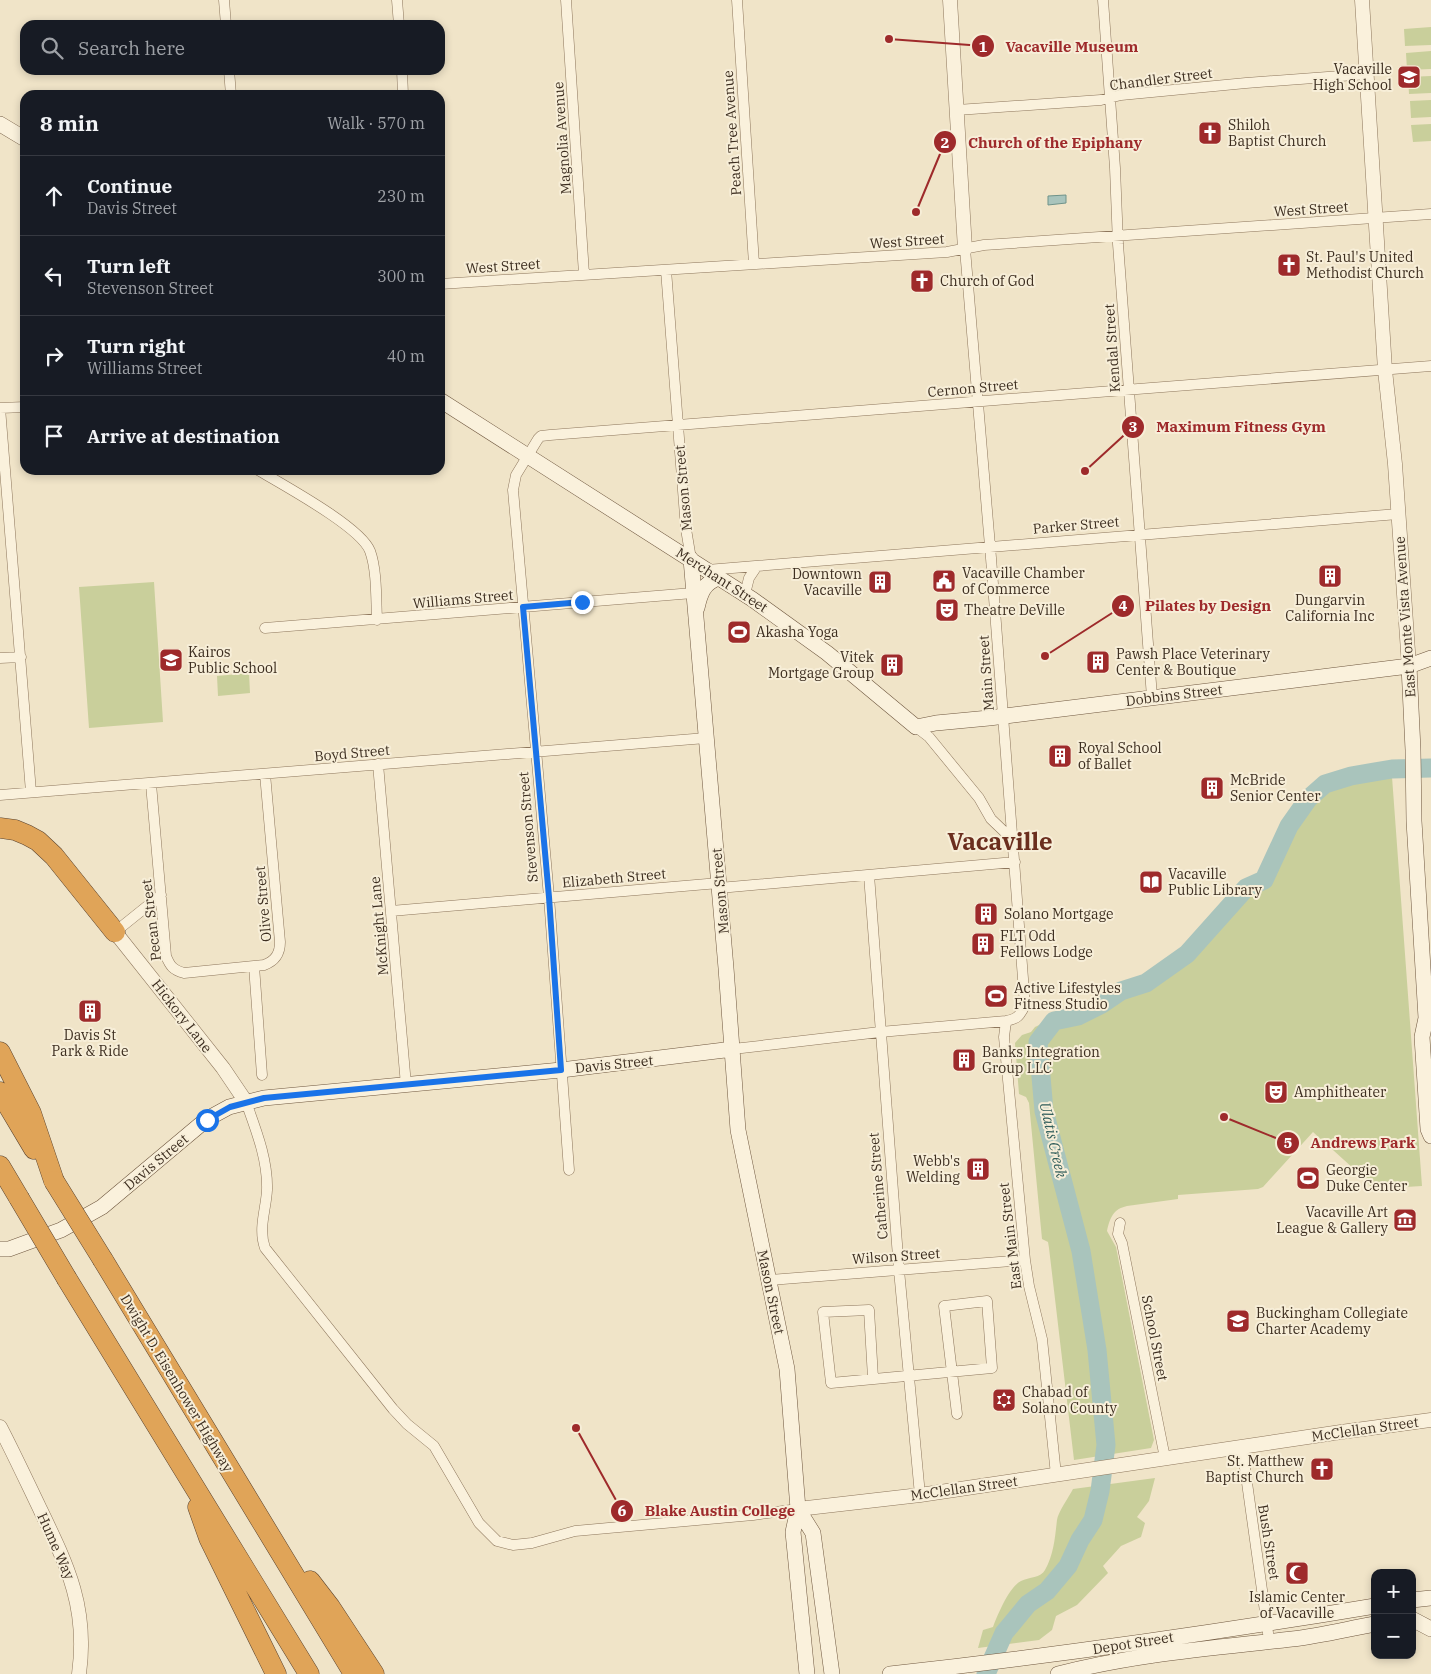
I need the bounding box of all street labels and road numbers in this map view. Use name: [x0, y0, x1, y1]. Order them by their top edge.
street label: Chandler Street: [1109, 64, 1213, 94]
street label: Peach Tree Avenue: [719, 70, 745, 196]
street label: Magnolia Avenue: [549, 81, 575, 195]
street label: West Street: [1273, 197, 1349, 221]
street label: West Street: [869, 229, 945, 253]
street label: West Street: [465, 254, 541, 278]
street label: Kendal Street: [1100, 303, 1124, 393]
street label: Cernon Street: [927, 375, 1019, 401]
street label: Mason Street: [670, 444, 696, 532]
street label: Parker Street: [1032, 512, 1120, 538]
street label: East Monte Vista Avenue: [1390, 536, 1420, 698]
street label: Merchant Street: [673, 544, 771, 616]
street label: Williams Street: [412, 586, 514, 612]
street label: Main Street: [974, 635, 998, 711]
street label: Dobbins Street: [1125, 680, 1223, 710]
street label: Boyd Street: [314, 741, 391, 765]
street label: Stevenson Street: [514, 771, 542, 883]
street label: Mason Street: [707, 847, 733, 935]
street label: Elizabeth Street: [561, 864, 667, 892]
street label: Olive Street: [251, 865, 275, 943]
street label: McKnight Lane: [366, 876, 392, 976]
street label: Pecan Street: [137, 878, 165, 962]
street label: Hickory Lane: [148, 976, 216, 1056]
street label: Davis Street: [574, 1051, 654, 1077]
street label: Davis Street: [120, 1130, 192, 1194]
street label: Catherine Street: [864, 1132, 892, 1240]
street label: East Main Street: [995, 1182, 1025, 1290]
street label: Wilson Street: [851, 1244, 941, 1268]
street label: Mason Street: [753, 1248, 789, 1336]
street label: Dwight D. Eisenhower Highway: [117, 1291, 238, 1476]
street label: School Street: [1138, 1294, 1172, 1382]
street label: McClellan Street: [1310, 1413, 1420, 1445]
street label: McClellan Street: [909, 1472, 1019, 1504]
street label: Bush Street: [1254, 1503, 1284, 1581]
street label: Hume Way: [33, 1510, 79, 1583]
street label: Depot Street: [1091, 1628, 1175, 1658]

